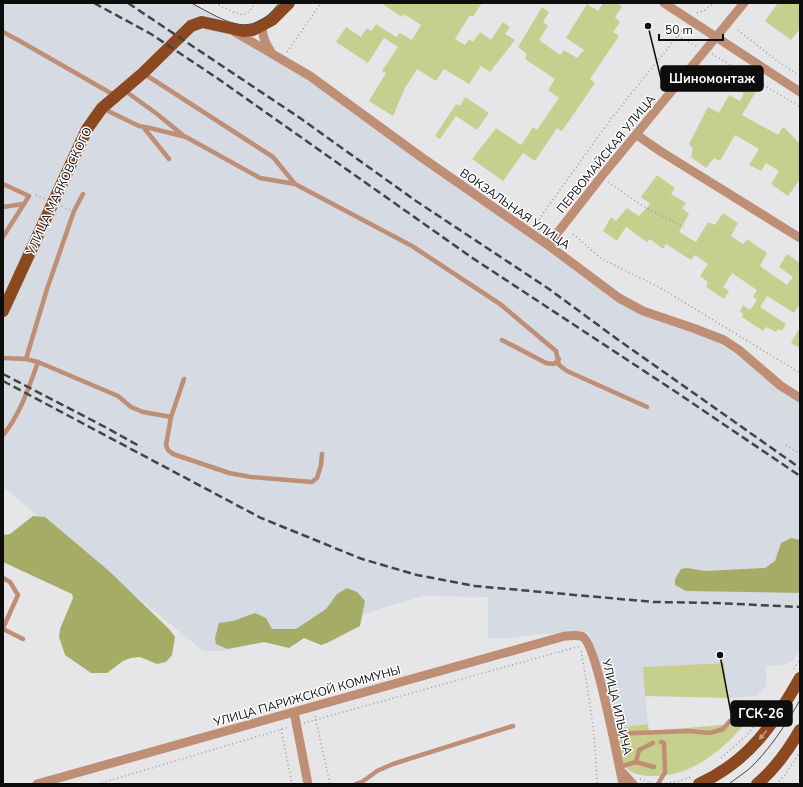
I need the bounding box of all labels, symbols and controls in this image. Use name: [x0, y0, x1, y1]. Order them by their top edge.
scale bar: [659, 16, 723, 42]
text: 50 m: [665, 22, 693, 38]
callout: Шиномонтаж: [661, 66, 763, 91]
text: Шиномонтаж: [669, 70, 755, 88]
street label: ПЕРВОМАЙСКАЯ УЛИЦА: [553, 91, 659, 217]
street label: УЛИЦА МАЯКОВСКОГО: [22, 124, 96, 258]
street label: ВОКЗАЛЬНАЯ УЛИЦА: [457, 165, 573, 253]
street label: УЛИЦА ИЛЬИЧА: [598, 656, 636, 757]
street label: УЛИЦА ПАРИЖСКОЙ КОММУНЫ: [211, 662, 402, 731]
callout: ГСК-26: [731, 701, 792, 726]
text: ГСК-26: [738, 705, 784, 723]
one-way arrow: [758, 729, 767, 740]

